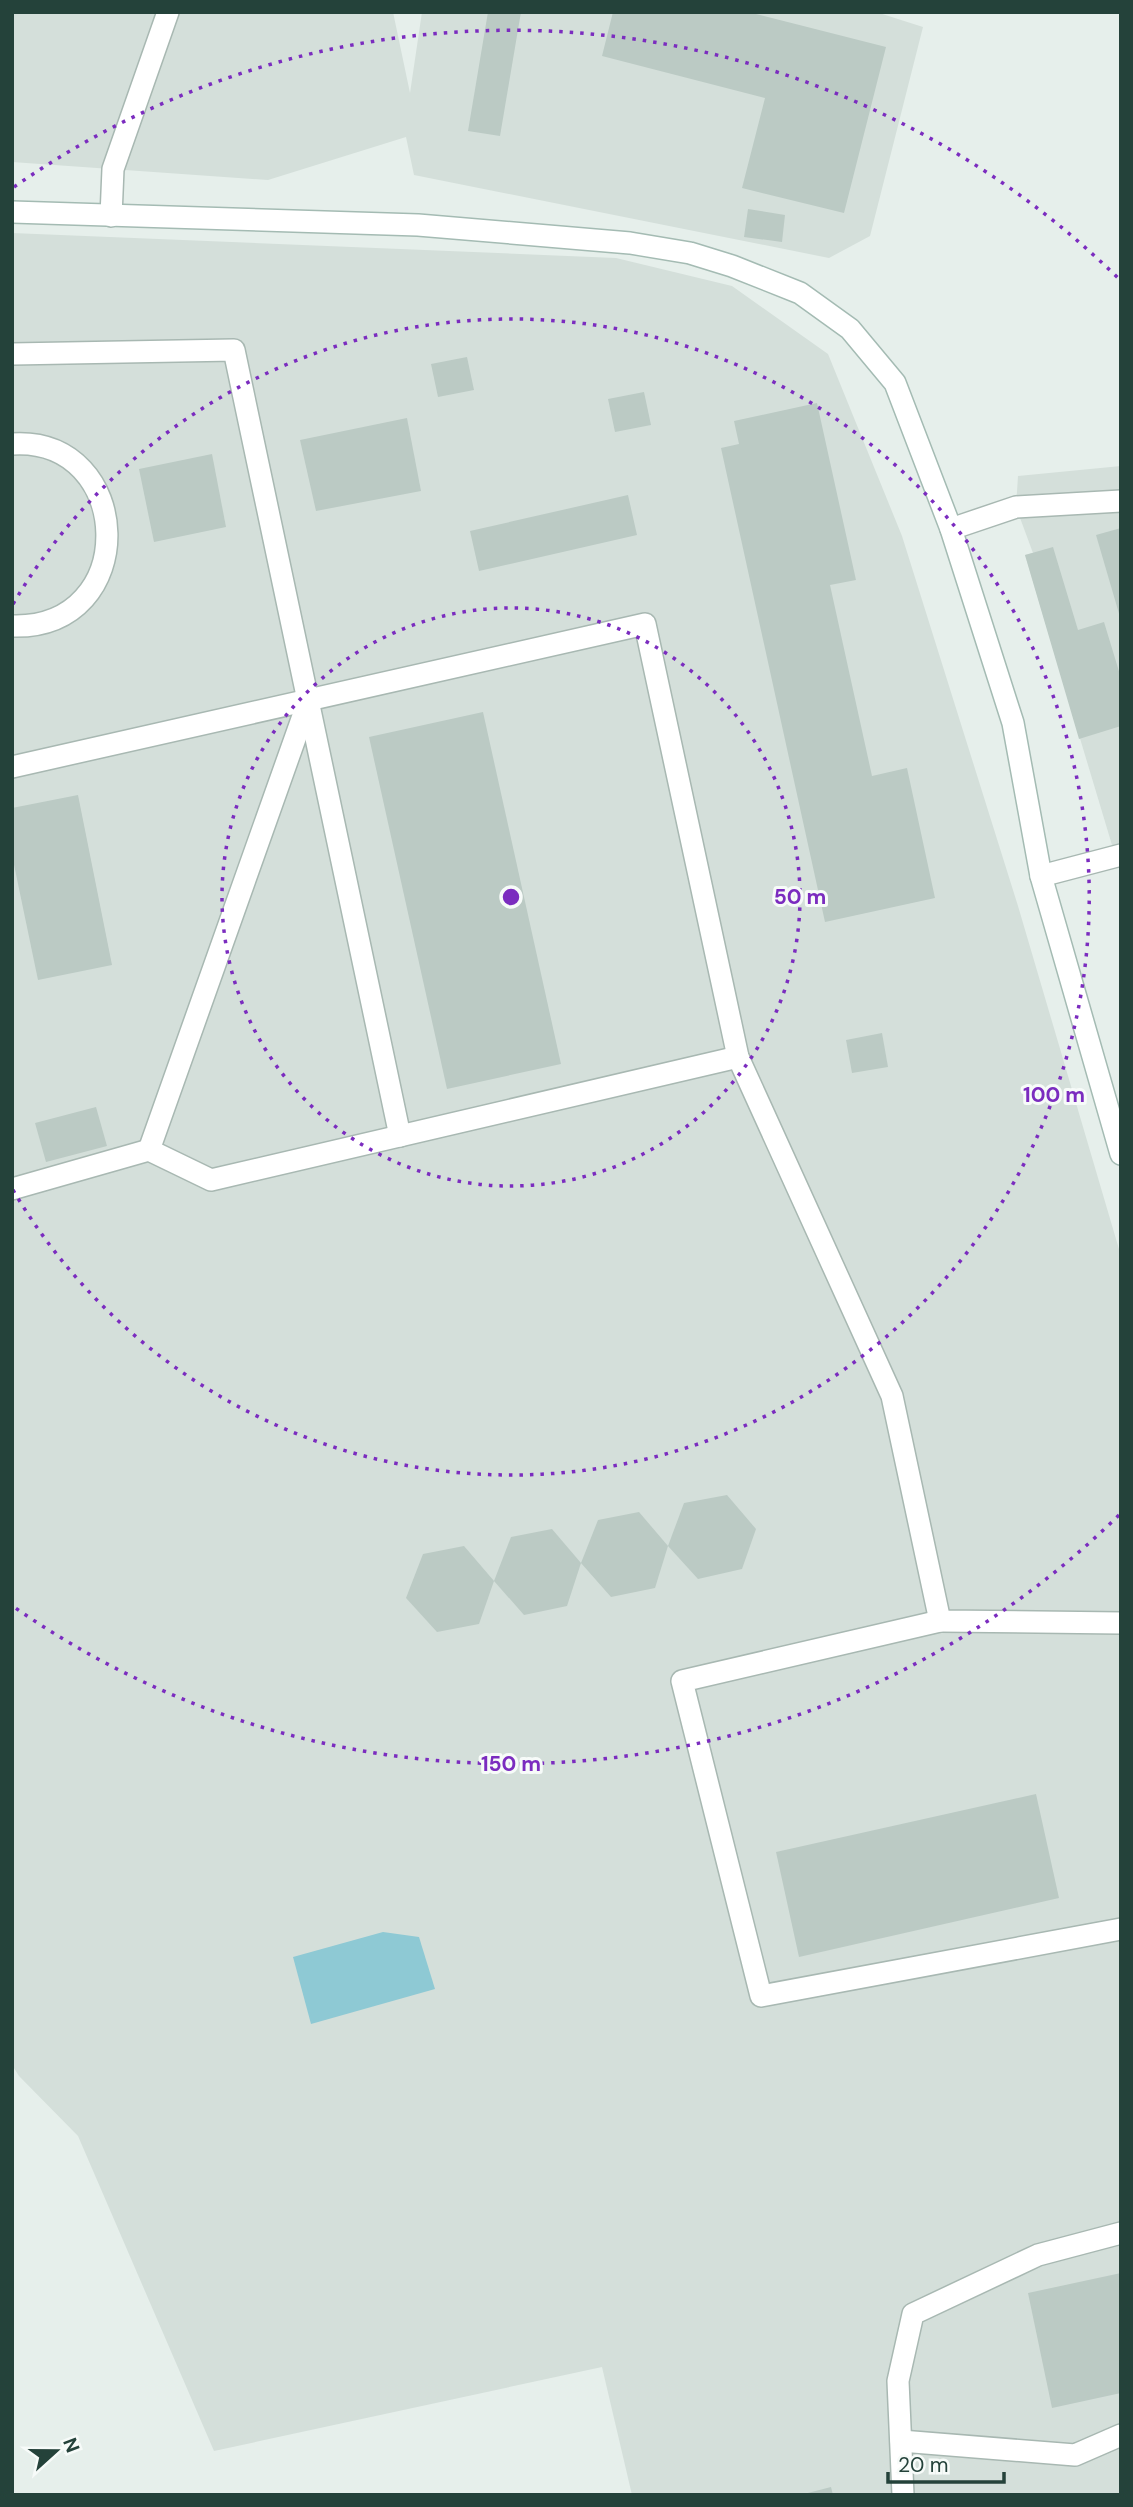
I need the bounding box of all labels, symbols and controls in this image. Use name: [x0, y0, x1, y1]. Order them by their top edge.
text: 50 m: [774, 883, 826, 911]
centre of rings: [499, 885, 523, 909]
text: 100 m: [1023, 1081, 1085, 1109]
text: 150 m: [481, 1750, 541, 1778]
north arrow: [21, 2416, 91, 2486]
text: N: [57, 2434, 86, 2456]
scale bar: [888, 2440, 1004, 2484]
text: 20 m: [898, 2451, 949, 2479]

